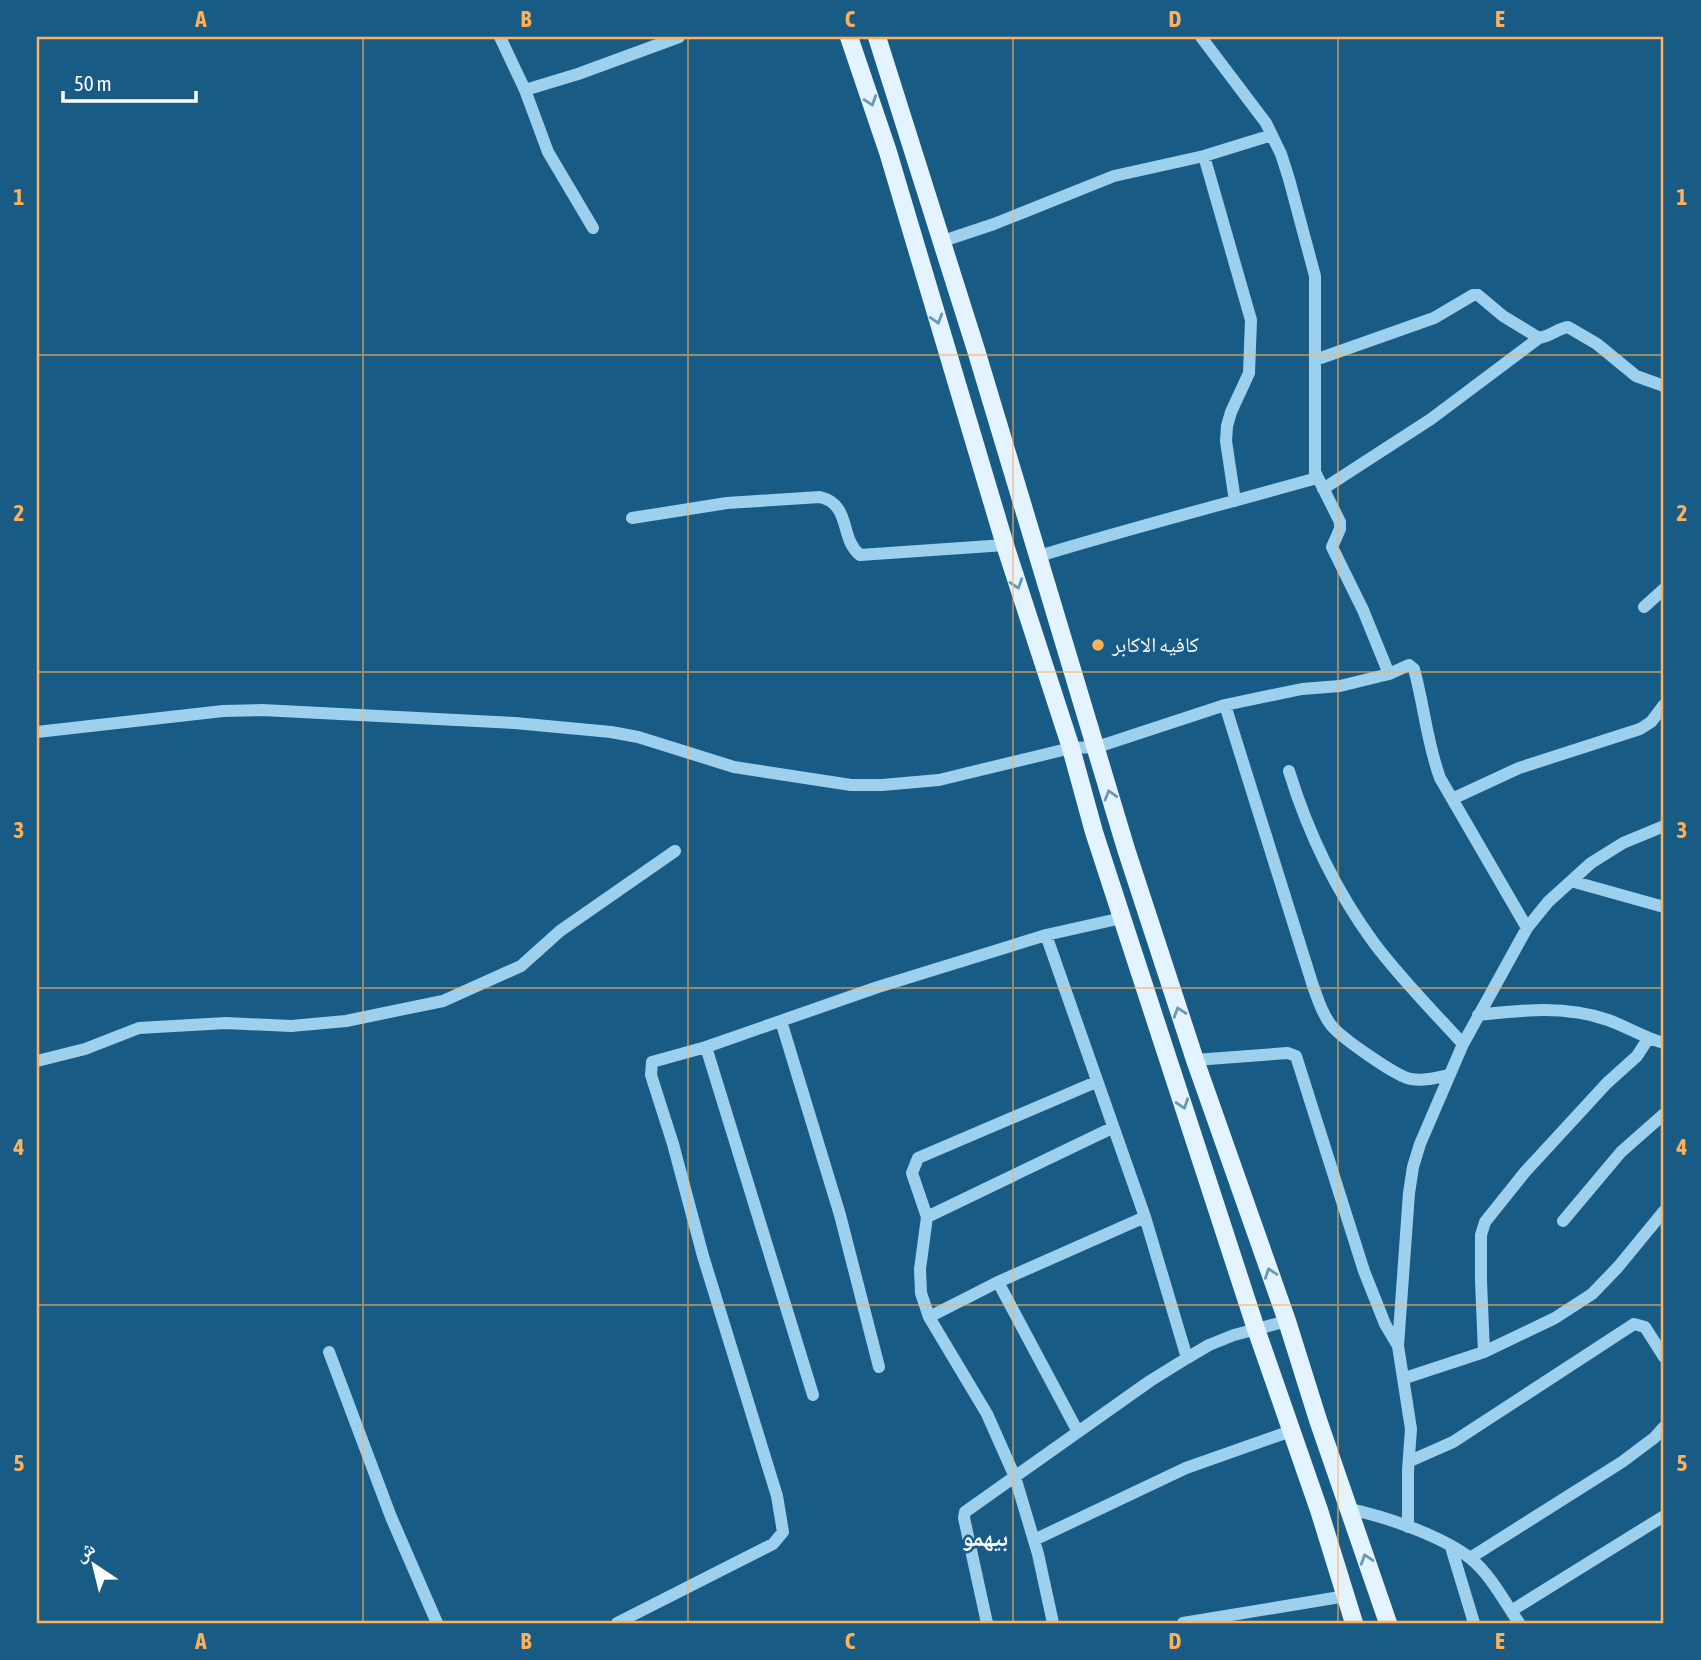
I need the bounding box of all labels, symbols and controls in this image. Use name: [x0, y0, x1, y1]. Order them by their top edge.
text: A: [194, 6, 207, 32]
text: B: [521, 6, 532, 32]
text: C: [845, 6, 856, 32]
text: D: [1169, 6, 1182, 32]
text: E: [1495, 6, 1505, 32]
scale bar: [63, 60, 196, 104]
text: 50 m: [74, 71, 112, 95]
one-way arrow: [863, 95, 877, 107]
text: 1: [14, 184, 25, 210]
text: 1: [1677, 184, 1688, 210]
one-way arrow: [929, 313, 944, 325]
text: 2: [14, 500, 24, 526]
text: 2: [1677, 500, 1687, 526]
one-way arrow: [1009, 577, 1023, 589]
place label: كافيه الاكابر: [1111, 632, 1199, 657]
marker: كافيه الاكابر: [1090, 637, 1106, 653]
one-way arrow: [1104, 790, 1119, 802]
text: 3: [14, 817, 24, 843]
text: 3: [1677, 817, 1687, 843]
one-way arrow: [1173, 1007, 1188, 1019]
one-way arrow: [1175, 1097, 1189, 1109]
text: 4: [13, 1134, 25, 1160]
text: 4: [1676, 1134, 1688, 1160]
one-way arrow: [1264, 1268, 1278, 1280]
text: 5: [14, 1450, 25, 1476]
text: 5: [1677, 1450, 1688, 1476]
district label: بيهمو: [962, 1524, 1008, 1552]
north arrow: [60, 1530, 130, 1600]
text: ش: [70, 1536, 99, 1567]
one-way arrow: [1360, 1553, 1374, 1565]
text: A: [194, 1628, 207, 1654]
text: B: [521, 1628, 532, 1654]
text: C: [845, 1628, 856, 1654]
text: D: [1169, 1628, 1182, 1654]
text: E: [1495, 1628, 1505, 1654]

